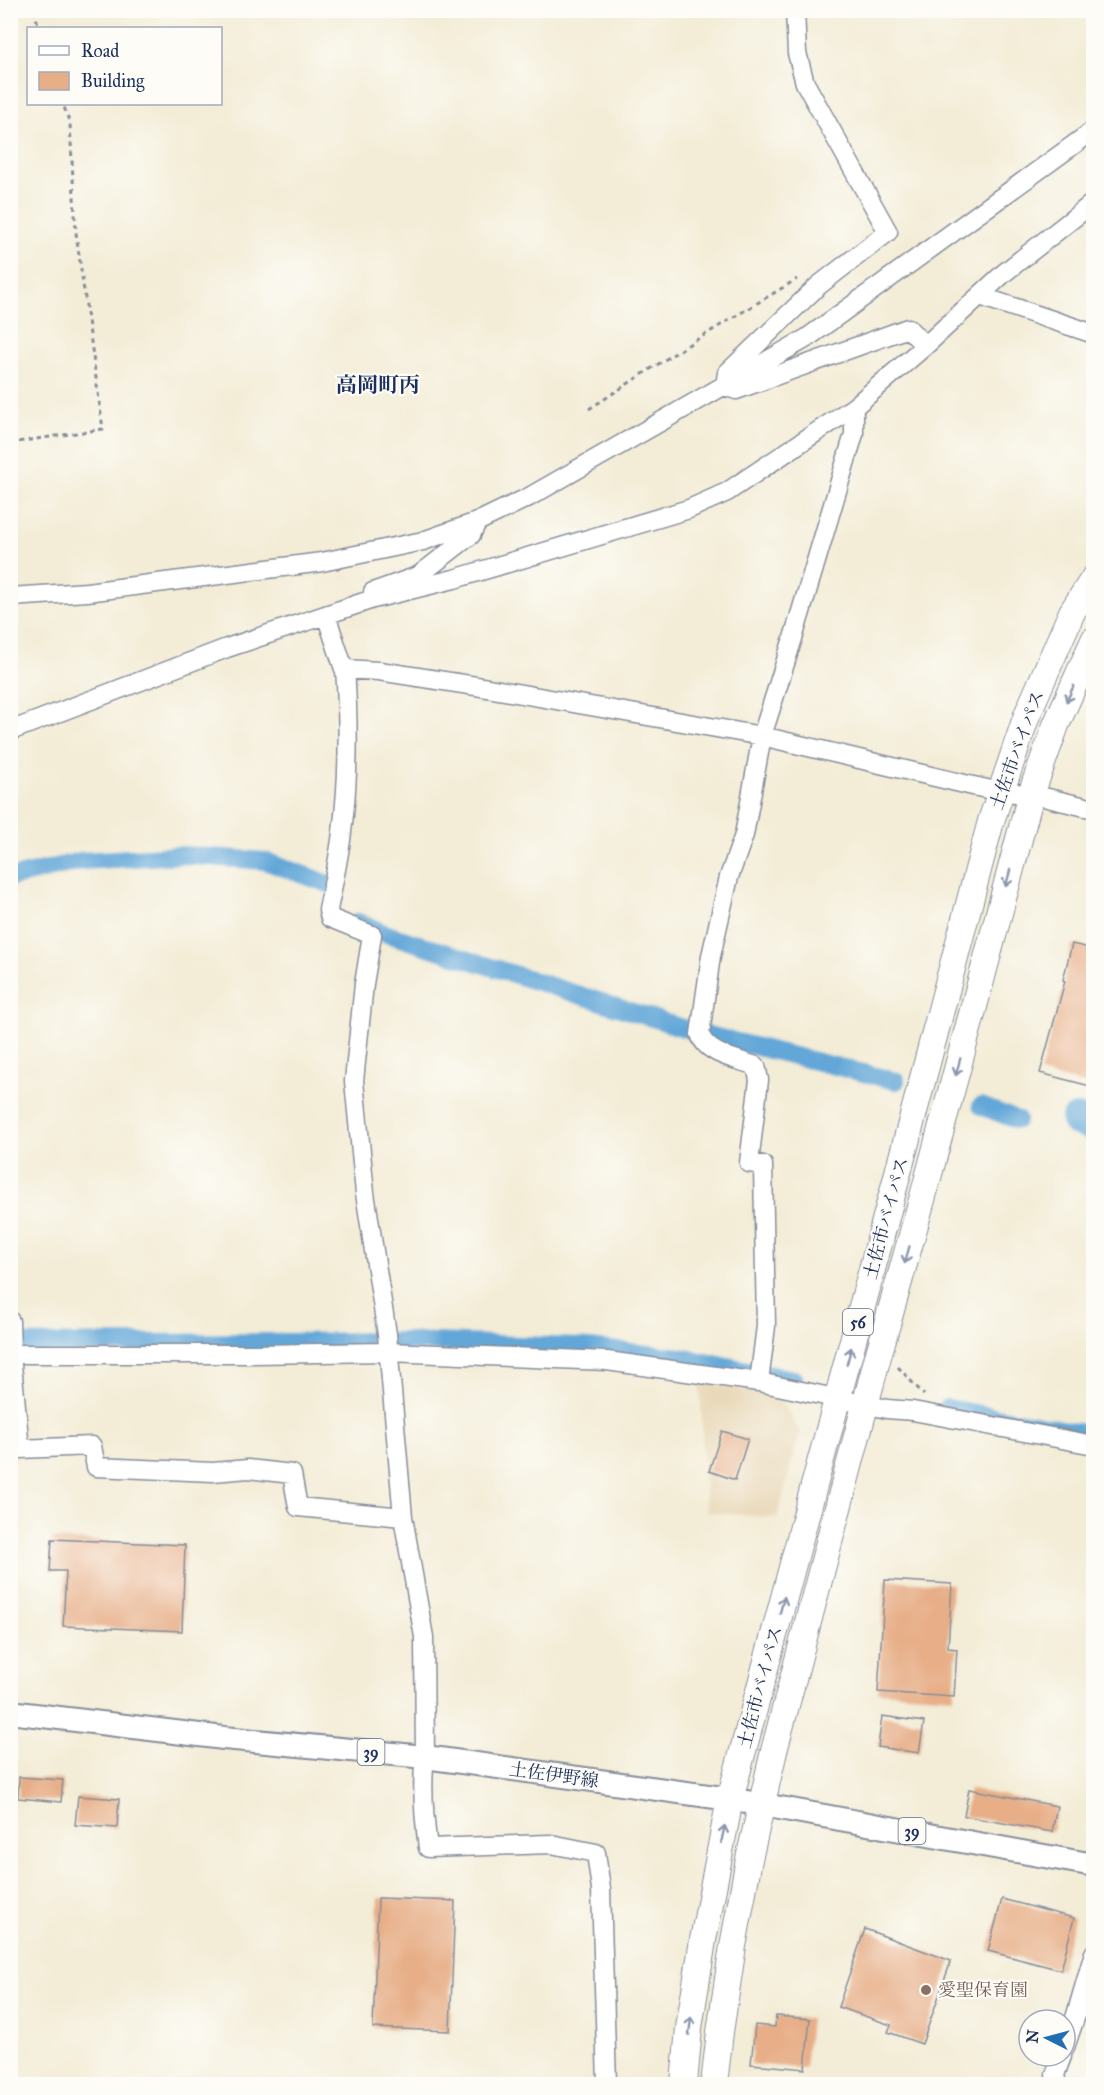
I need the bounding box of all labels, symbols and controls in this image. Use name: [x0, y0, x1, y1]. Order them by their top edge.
legend: [27, 27, 222, 105]
text: Road: [81, 40, 119, 62]
text: Building: [81, 70, 145, 93]
district label: 高岡町丙: [336, 372, 420, 398]
one-way arrow: [1063, 684, 1075, 702]
street label: 土佐市バイパス: [985, 687, 1049, 813]
one-way arrow: [1002, 869, 1013, 888]
one-way arrow: [952, 1057, 963, 1076]
street label: 土佐市バイパス: [859, 1154, 913, 1282]
one-way arrow: [901, 1245, 912, 1264]
road number: 56: [843, 1309, 873, 1335]
one-way arrow: [844, 1347, 856, 1366]
one-way arrow: [777, 1596, 789, 1615]
street label: 土佐市バイパス: [733, 1623, 787, 1751]
road number: 39: [358, 1739, 385, 1765]
street label: 土佐伊野線: [508, 1758, 600, 1792]
road number: 39: [898, 1818, 926, 1844]
one-way arrow: [718, 1825, 729, 1844]
place label: 愛聖保育園: [938, 1979, 1028, 2001]
marker: 愛聖保育園: [919, 1983, 933, 1997]
north arrow: [1017, 2008, 1077, 2068]
one-way arrow: [684, 2017, 695, 2037]
text: N: [1022, 2028, 1043, 2044]

